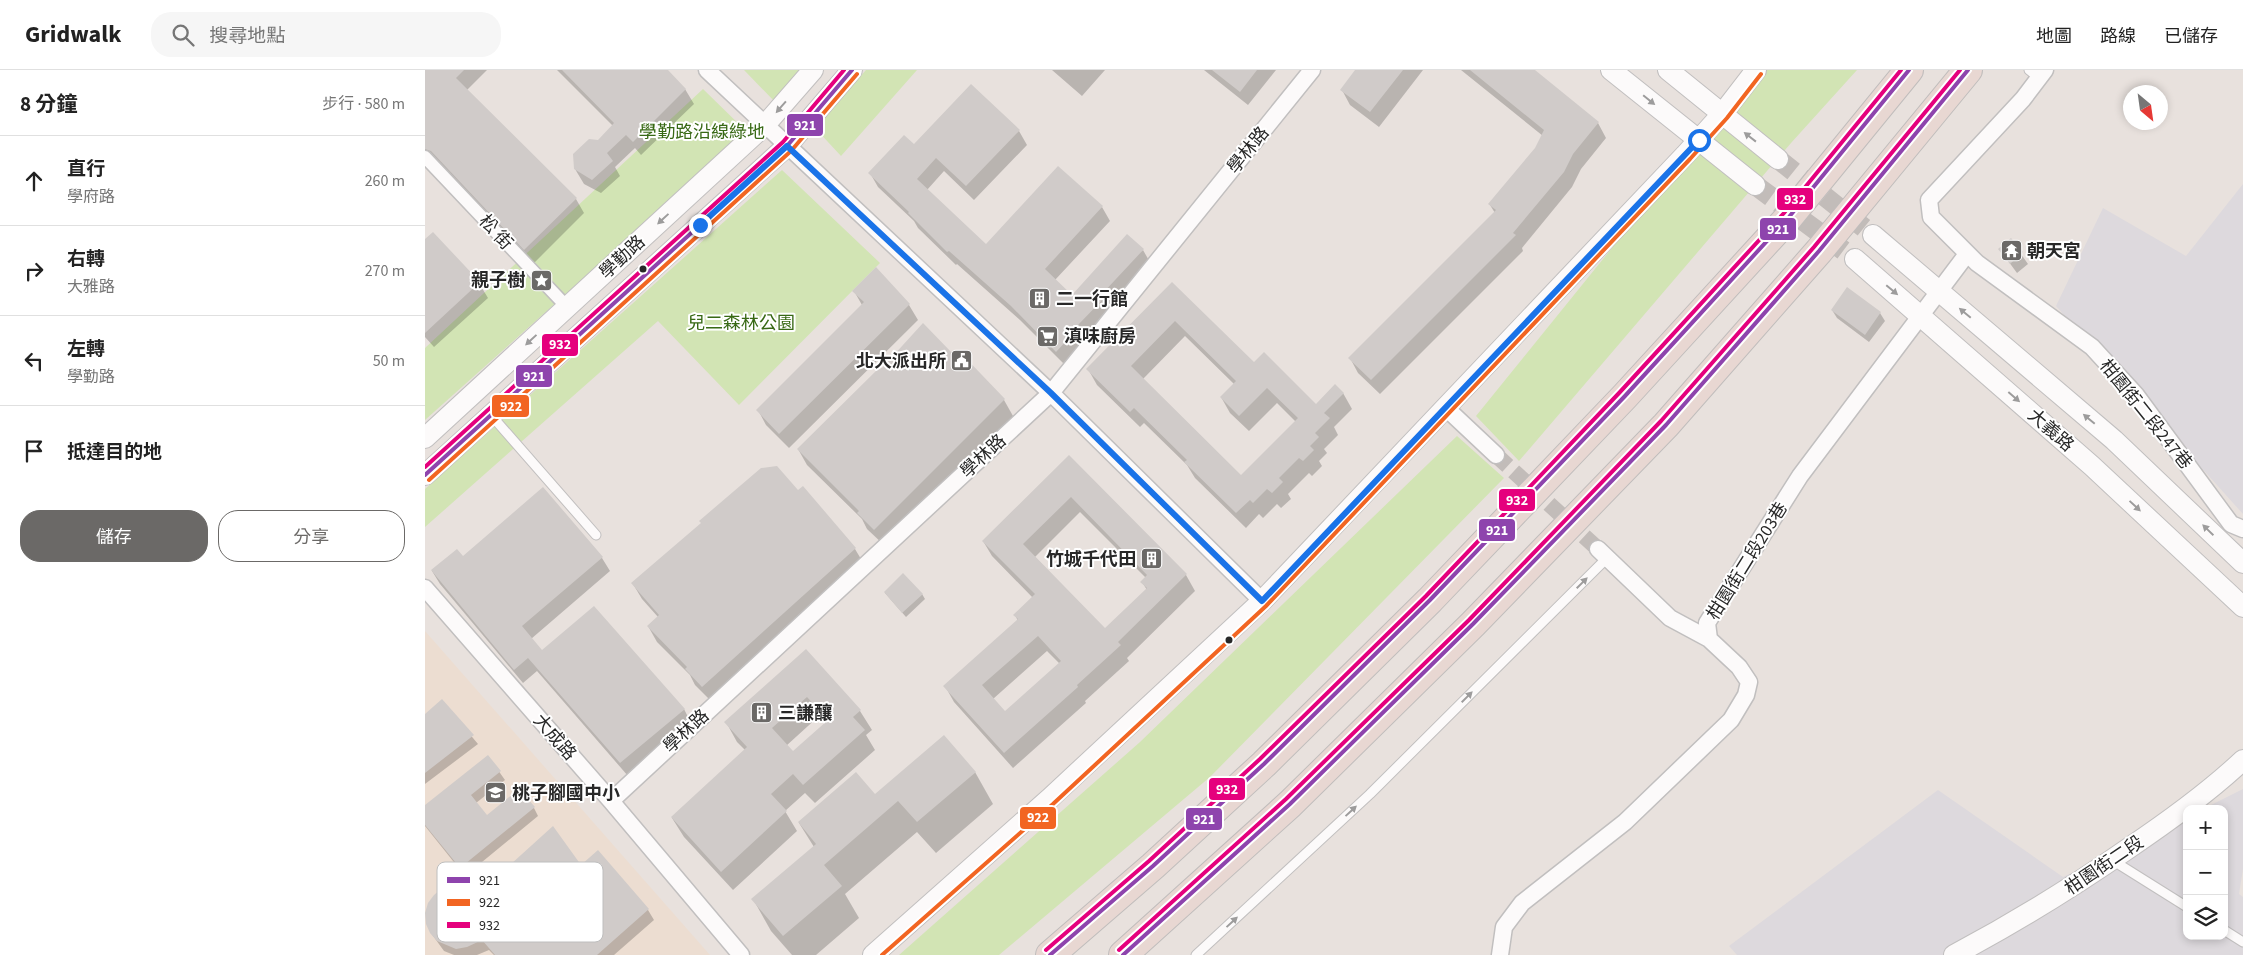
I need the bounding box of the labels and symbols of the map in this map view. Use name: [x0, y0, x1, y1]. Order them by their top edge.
north arrow: [2123, 85, 2168, 130]
one-way arrow: [1642, 95, 1655, 106]
one-way arrow: [775, 100, 787, 112]
line badge: 921: [786, 113, 824, 137]
text: 921: [794, 116, 816, 136]
park label: 學勤路沿線綠地: [639, 120, 765, 145]
street label: 學林路: [1222, 121, 1275, 179]
route start: [1688, 129, 1711, 152]
one-way arrow: [1744, 131, 1757, 142]
line badge: 932: [1776, 187, 1814, 211]
text: 932: [1784, 190, 1806, 210]
street label: 松 街: [473, 209, 518, 255]
one-way arrow: [657, 213, 670, 224]
route end: [689, 214, 712, 237]
line badge: 921: [1759, 217, 1797, 241]
text: 921: [1767, 220, 1789, 240]
street label: 學勤路: [594, 230, 651, 285]
temple icon: 朝天宮: [1999, 239, 2023, 263]
place label: 朝天宮: [2027, 239, 2081, 264]
unlabelled marker: [638, 264, 648, 274]
place label: 親子樹: [471, 268, 525, 293]
place icon: 親子樹: [529, 268, 553, 292]
one-way arrow: [1885, 285, 1898, 296]
building icon: 二一行館: [1028, 287, 1052, 311]
place label: 二一行館: [1056, 287, 1128, 312]
one-way arrow: [1960, 307, 1972, 319]
park label: 兒二森林公園: [687, 311, 795, 336]
supermarket icon: 滇味廚房: [1036, 324, 1060, 348]
place label: 滇味廚房: [1064, 324, 1136, 349]
line badge: 932: [541, 333, 579, 357]
one-way arrow: [525, 334, 537, 346]
text: 932: [549, 335, 571, 355]
place label: 北大派出所: [856, 349, 946, 374]
public building icon: 北大派出所: [950, 349, 974, 373]
street label: 柑園街二段247巷: [2093, 354, 2198, 475]
line badge: 921: [515, 364, 553, 388]
text: 921: [523, 367, 545, 387]
one-way arrow: [2008, 391, 2020, 402]
line badge: 922: [491, 394, 530, 418]
text: 922: [500, 397, 522, 417]
street label: 大義路: [2022, 403, 2079, 458]
one-way arrow: [2083, 413, 2096, 424]
street label: 學林路: [955, 429, 1012, 484]
line badge: 932: [1498, 488, 1536, 512]
text: 932: [1506, 491, 1528, 511]
street label: 柑園街二段203巷: [1701, 497, 1794, 625]
one-way arrow: [2128, 500, 2140, 512]
line badge: 921: [1478, 518, 1516, 542]
text: 921: [1486, 521, 1508, 541]
one-way arrow: [2202, 524, 2214, 536]
place label: 竹城千代田: [1046, 547, 1136, 572]
building icon: 竹城千代田: [1140, 547, 1164, 571]
one-way arrow: [1576, 577, 1588, 589]
unlabelled marker: [1224, 635, 1234, 645]
one-way arrow: [1461, 692, 1473, 704]
building icon: 三謙釀: [750, 701, 774, 725]
place label: 三謙釀: [778, 701, 833, 726]
street label: 學林路: [658, 704, 715, 759]
street label: 大成路: [527, 709, 582, 766]
line badge: 932: [1208, 777, 1246, 801]
text: 932: [1216, 780, 1238, 800]
school or university icon: 桃子腳國中小: [484, 781, 508, 805]
place label: 桃子腳國中小: [512, 781, 620, 806]
one-way arrow: [1345, 805, 1357, 817]
line badge: 922: [1019, 806, 1057, 830]
line badge: 921: [1185, 807, 1223, 831]
text: 922: [1027, 808, 1049, 828]
text: 921: [1193, 810, 1215, 830]
street label: 柑園街二段: [2060, 830, 2149, 901]
legend: [437, 862, 603, 942]
text: 921: [479, 871, 500, 891]
text: 922: [479, 893, 500, 913]
text: 932: [479, 916, 500, 936]
one-way arrow: [1226, 916, 1238, 928]

